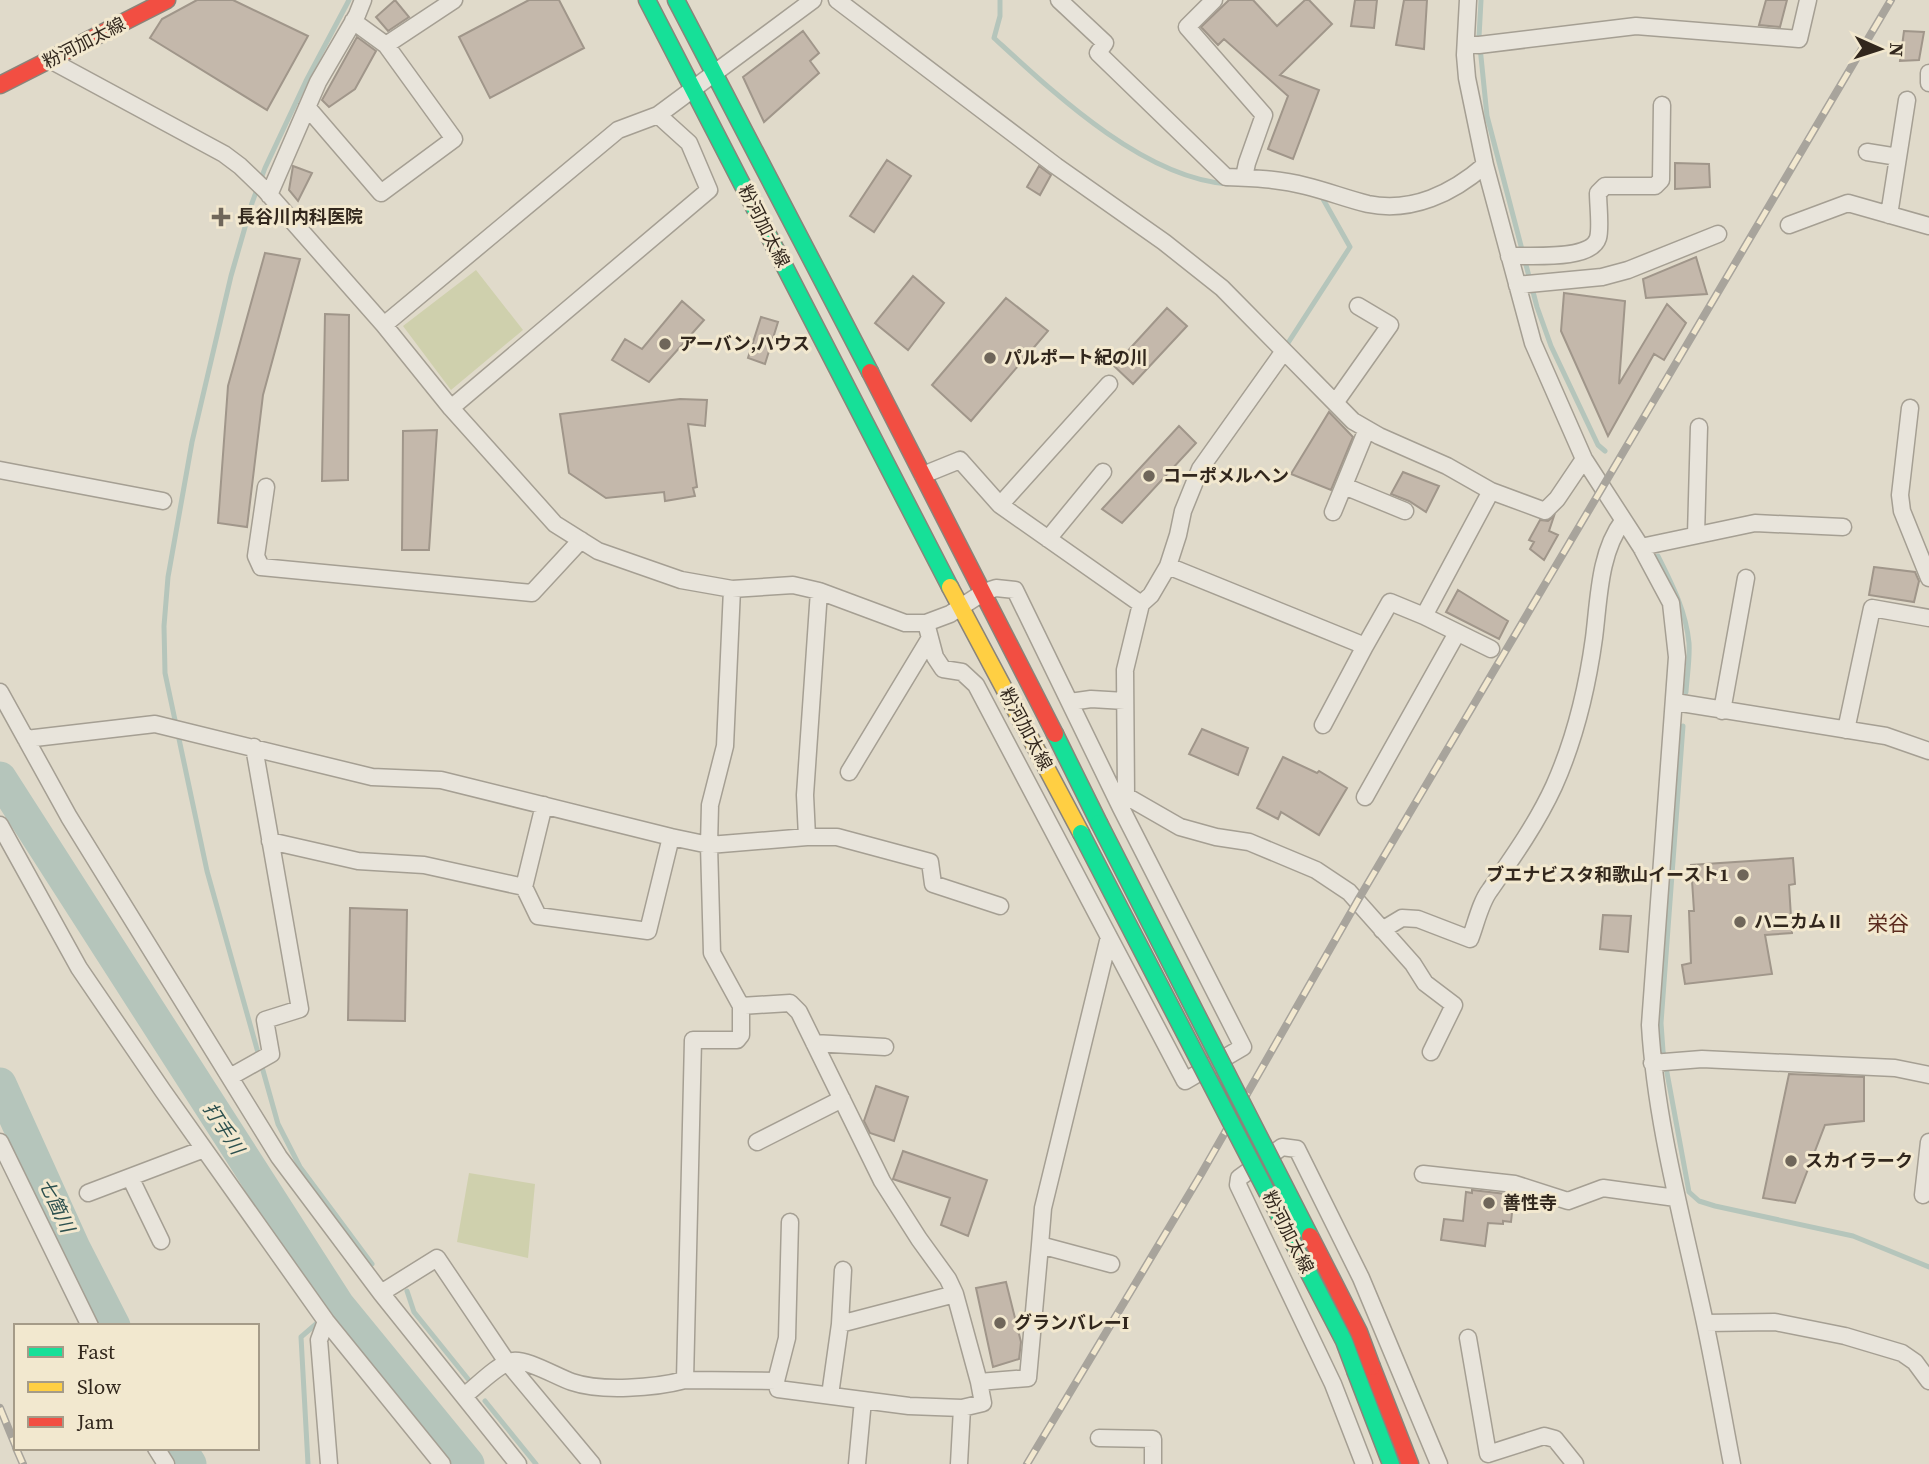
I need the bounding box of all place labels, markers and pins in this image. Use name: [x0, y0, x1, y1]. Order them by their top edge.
place label: 長谷川内科医院: [237, 204, 363, 229]
marker: 長谷川内科医院: [211, 207, 231, 227]
place label: アーバン,ハウス: [679, 331, 810, 356]
marker: アーバン,ハウス: [657, 336, 673, 352]
place label: パルポート紀の川: [1004, 345, 1148, 370]
marker: パルポート紀の川: [982, 350, 998, 366]
place label: コーポメルヘン: [1163, 463, 1289, 488]
marker: コーポメルヘン: [1141, 468, 1157, 484]
place label: ブエナビスタ和歌山イースト1: [1486, 862, 1729, 887]
marker: ブエナビスタ和歌山イースト1: [1735, 867, 1751, 883]
place label: ハニカムⅡ: [1754, 909, 1844, 934]
marker: ハニカムⅡ: [1732, 914, 1748, 930]
place label: スカイラーク: [1805, 1148, 1913, 1173]
marker: スカイラーク: [1783, 1153, 1799, 1169]
place label: 善性寺: [1503, 1190, 1557, 1215]
marker: 善性寺: [1481, 1195, 1497, 1211]
place label: グランバレーI: [1014, 1310, 1129, 1335]
marker: グランバレーI: [992, 1315, 1008, 1331]

